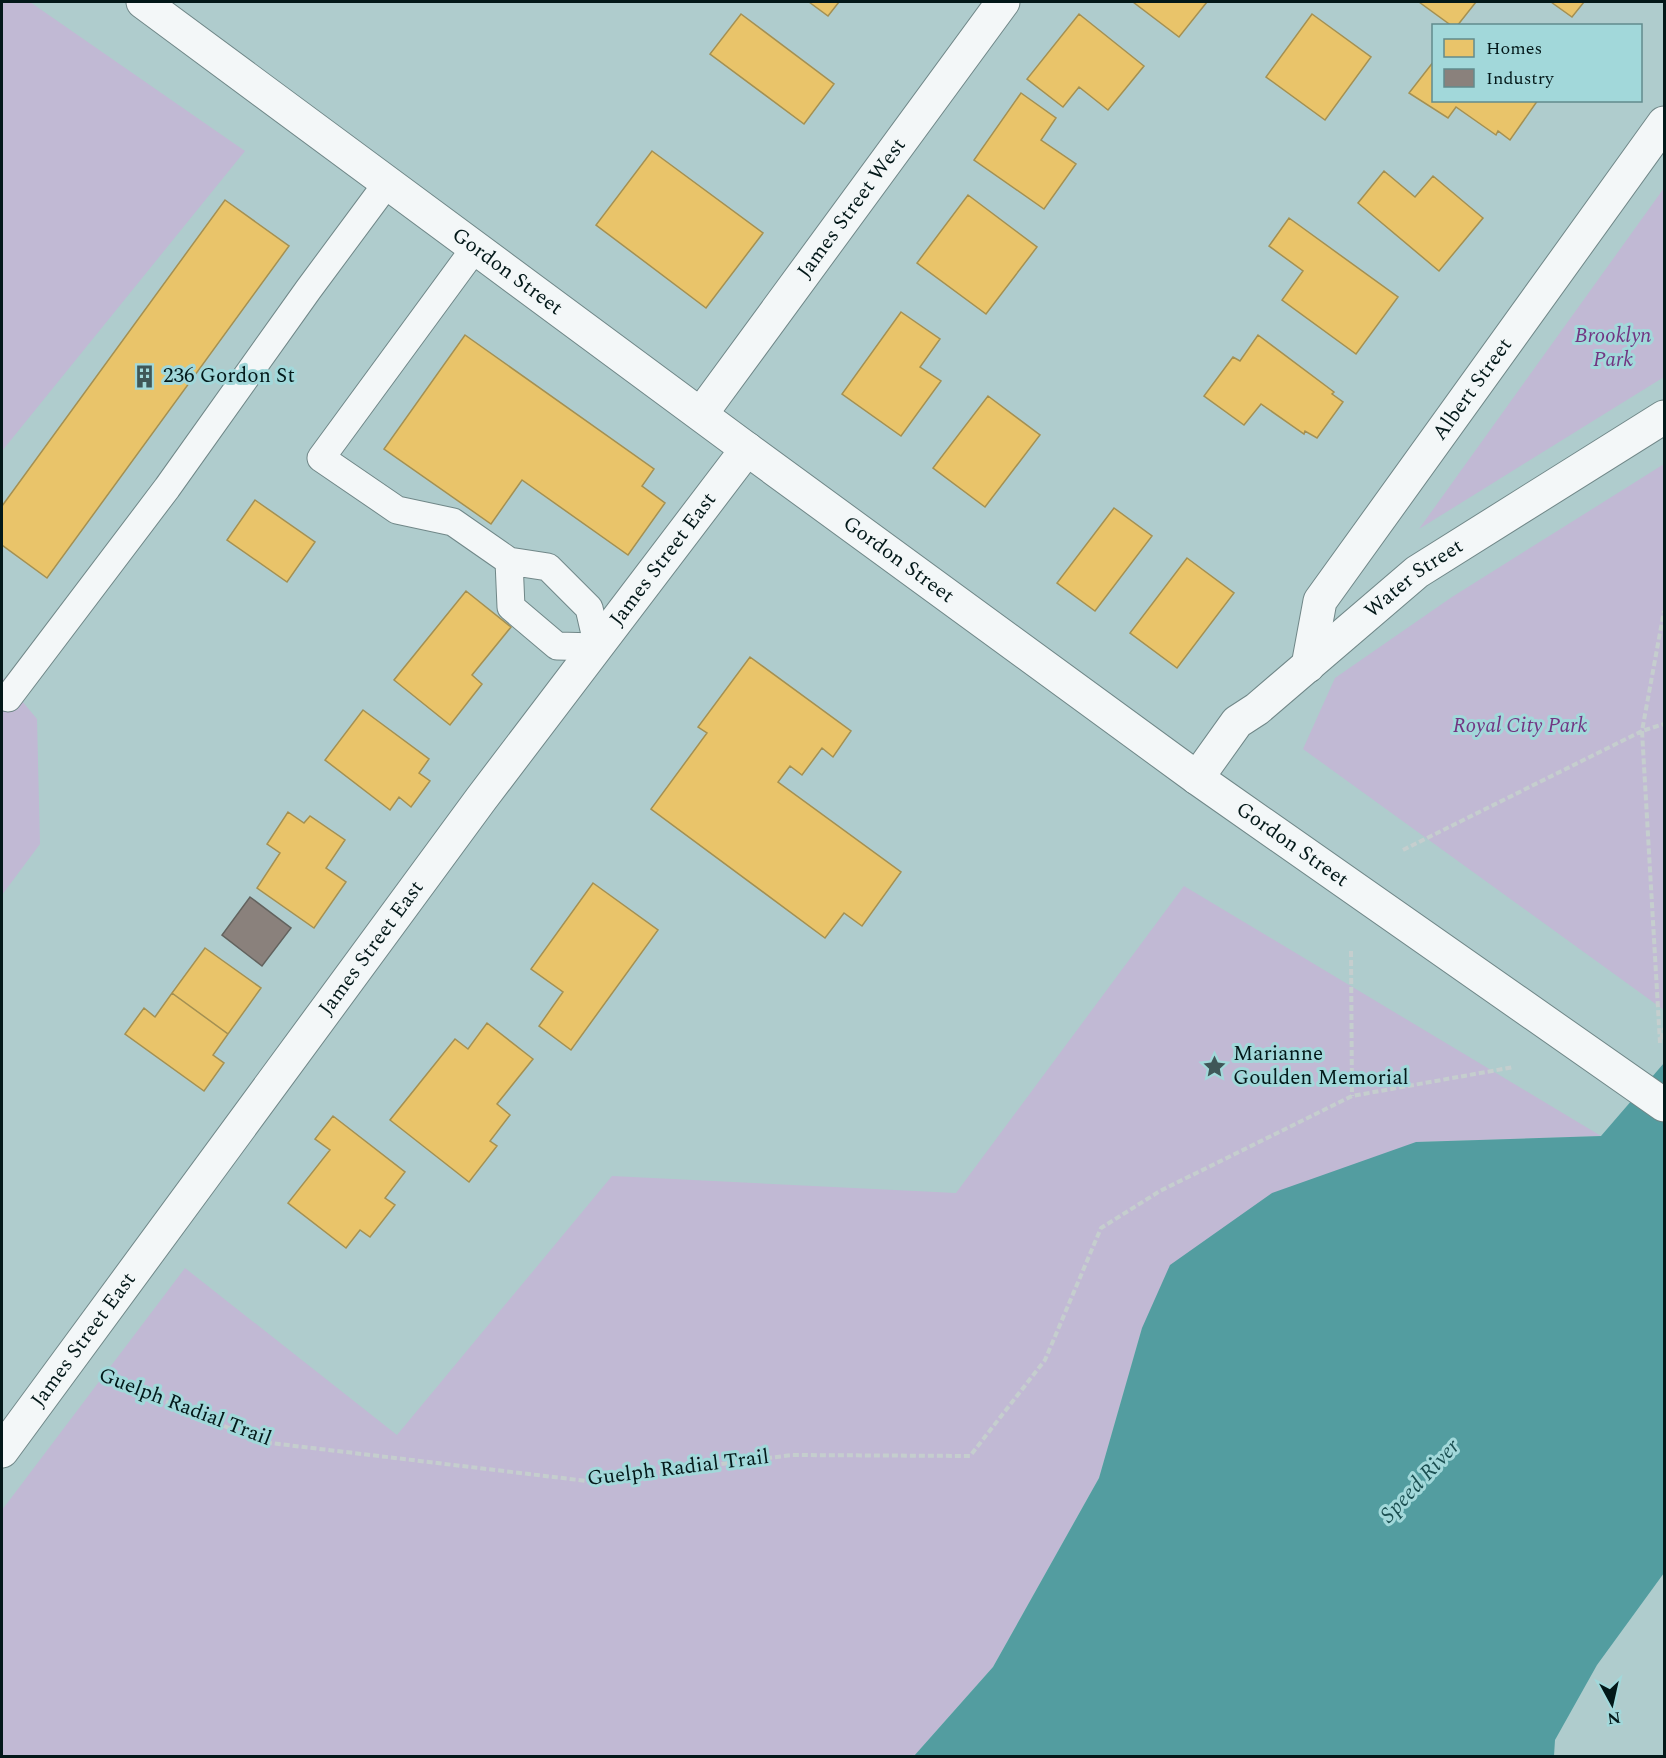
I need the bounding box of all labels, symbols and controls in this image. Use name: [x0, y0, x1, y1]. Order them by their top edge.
legend: [1432, 24, 1642, 102]
text: Homes: [1486, 35, 1542, 62]
text: Industry: [1486, 65, 1555, 92]
street label: James Street West: [789, 131, 914, 285]
street label: Gordon Street: [445, 219, 570, 323]
park label: Brooklyn Park: [1575, 320, 1651, 376]
street label: Albert Street: [1424, 331, 1520, 447]
place label: 236 Gordon St: [163, 360, 295, 392]
building icon: 236 Gordon St: [132, 363, 158, 389]
street label: James Street East: [602, 486, 725, 633]
street label: Gordon Street: [836, 508, 961, 611]
street label: Water Street: [1357, 531, 1470, 626]
park label: Royal City Park: [1453, 710, 1587, 742]
street label: Gordon Street: [1229, 794, 1355, 895]
street label: James Street East: [311, 874, 432, 1023]
place label: Marianne Goulden Memorial: [1233, 1038, 1409, 1094]
place icon: Marianne Goulden Memorial: [1202, 1053, 1228, 1079]
street label: James Street East: [23, 1265, 144, 1414]
street label: Guelph Radial Trail: [94, 1359, 276, 1455]
water label: Speed River: [1372, 1431, 1468, 1531]
street label: Guelph Radial Trail: [585, 1441, 771, 1495]
north arrow: [1582, 1674, 1642, 1734]
text: N: [1606, 1705, 1622, 1731]

